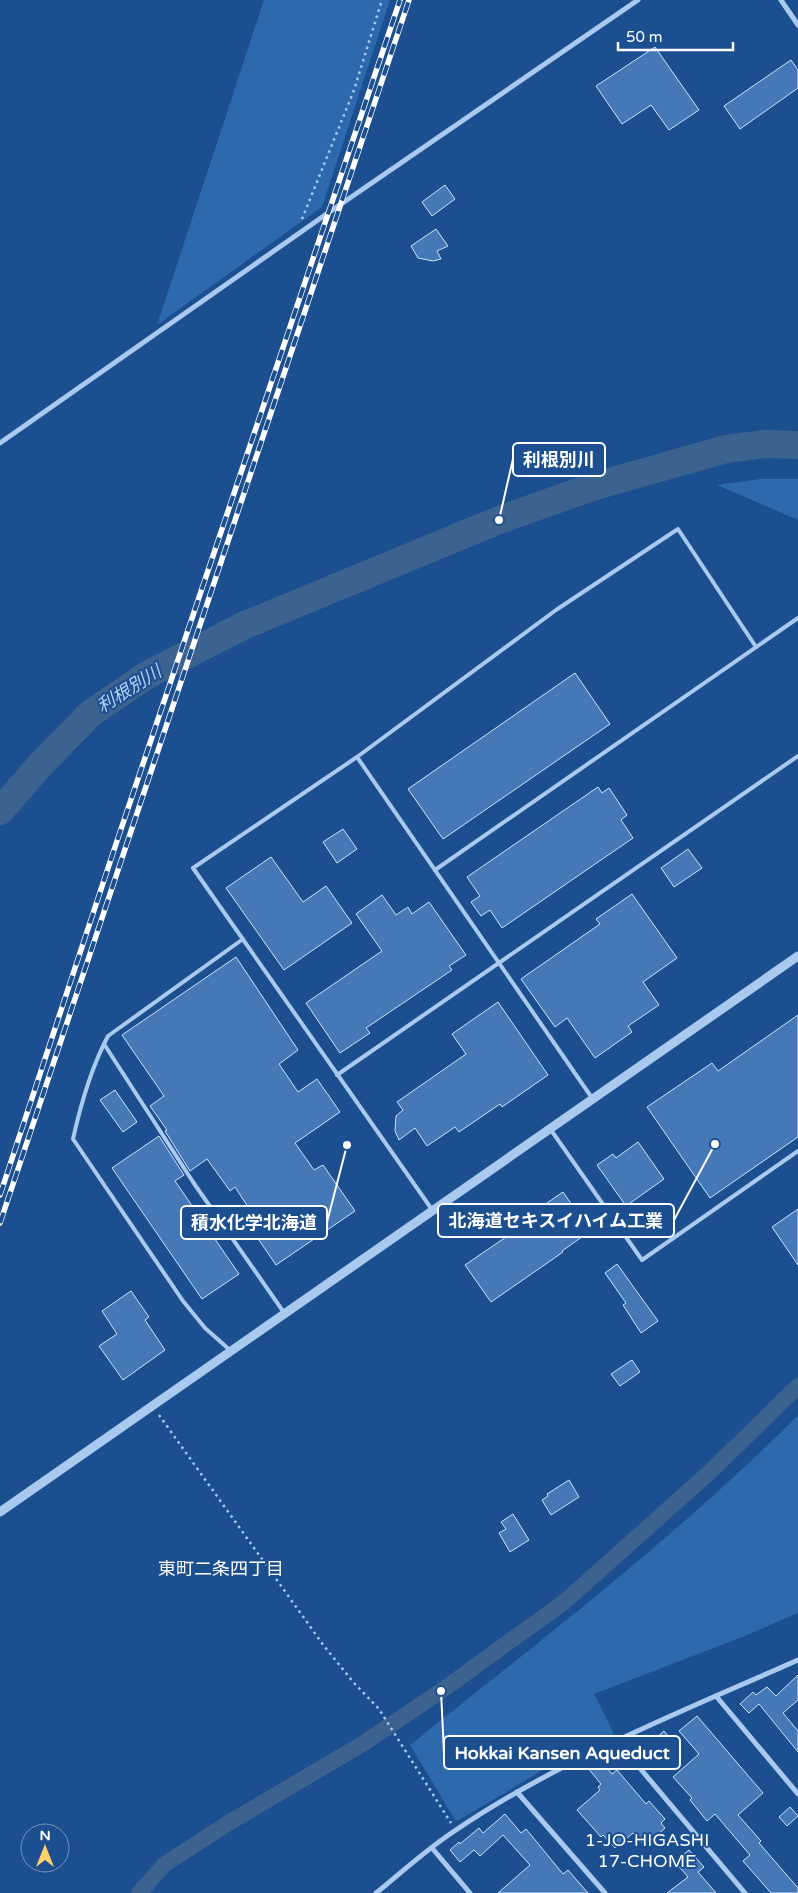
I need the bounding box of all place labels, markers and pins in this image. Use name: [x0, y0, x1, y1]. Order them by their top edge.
callout: 利根別川: [513, 443, 605, 476]
callout: 北海道セキスイハイム工業: [438, 1204, 674, 1237]
callout: 積水化学北海道: [181, 1206, 327, 1239]
callout: Hokkai Kansen Aqueduct: [444, 1736, 680, 1769]

